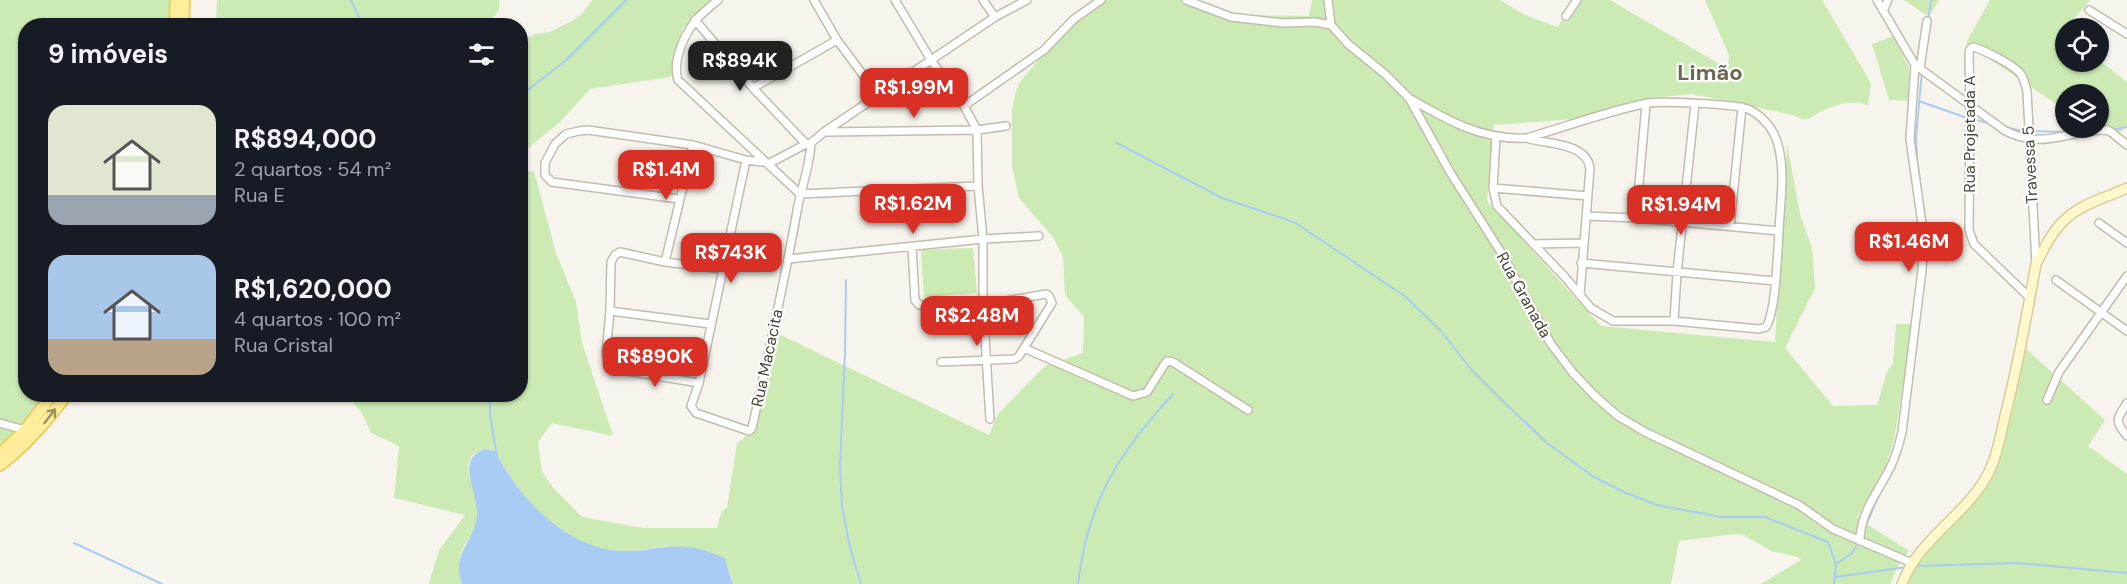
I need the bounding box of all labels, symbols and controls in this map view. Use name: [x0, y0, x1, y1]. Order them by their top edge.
map controls: [2055, 18, 2109, 138]
button: locate: [2055, 18, 2109, 72]
text: 9 imóveis: [48, 37, 168, 71]
icon: filters: [465, 38, 498, 71]
pin: R$894K: [691, 41, 789, 92]
text: R$894K: [702, 47, 778, 73]
district label: Limão: [1677, 58, 1743, 87]
pin: R$1.99M: [859, 68, 969, 119]
text: R$1.99M: [874, 74, 954, 100]
street label: Rua Projetada A: [1959, 75, 1980, 193]
button: layers: [2055, 84, 2109, 138]
text: R$894,000: [234, 122, 377, 156]
street label: Travessa 5: [2017, 125, 2043, 205]
icon: home: [96, 129, 168, 201]
pin: R$1.4M: [617, 150, 715, 201]
text: 2 quartos · 54 m²: [234, 156, 391, 182]
text: R$1.4M: [632, 156, 700, 182]
text: Rua E: [234, 182, 285, 208]
pin: R$1.62M: [858, 184, 968, 235]
pin: R$1.94M: [1626, 185, 1736, 236]
text: R$1.62M: [874, 190, 952, 216]
text: R$1.94M: [1641, 191, 1721, 217]
pin: R$1.46M: [1854, 222, 1964, 273]
text: R$1.46M: [1869, 228, 1949, 254]
pin: R$743K: [682, 233, 780, 284]
text: R$743K: [695, 239, 767, 265]
street label: Rua Granada: [1492, 248, 1556, 342]
text: R$1,620,000: [234, 272, 392, 306]
icon: home: [96, 279, 168, 351]
pin: R$2.48M: [922, 296, 1032, 347]
text: R$2.48M: [935, 302, 1019, 328]
text: 4 quartos · 100 m²: [234, 306, 401, 332]
street label: Rua Macacita: [746, 307, 788, 409]
text: Rua Cristal: [234, 332, 333, 358]
pin: R$890K: [606, 337, 704, 388]
text: R$890K: [617, 343, 693, 369]
one-way arrow: [43, 409, 56, 425]

